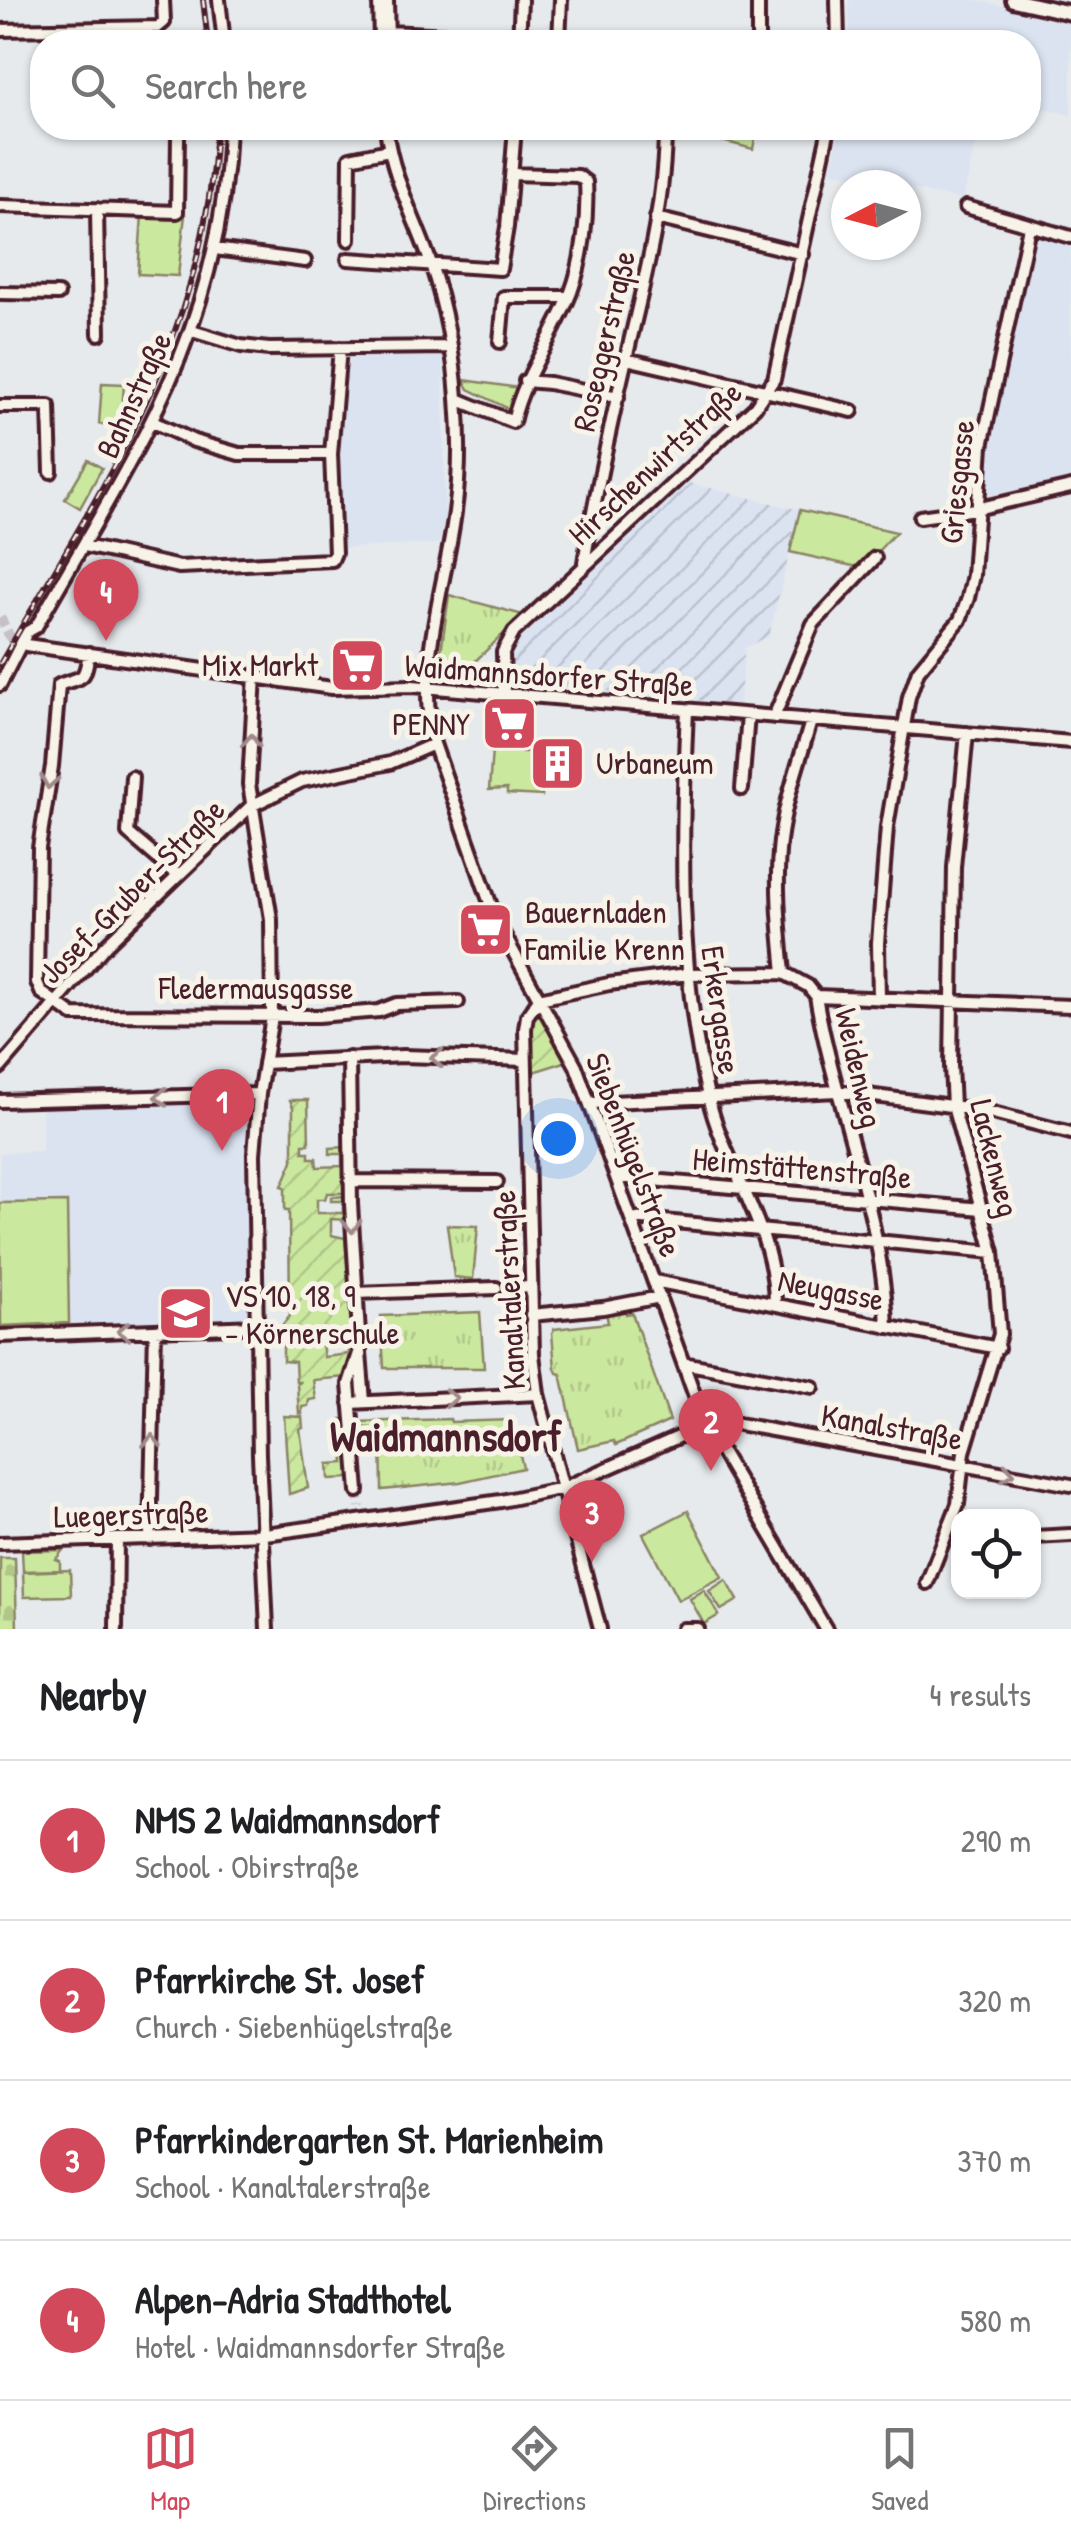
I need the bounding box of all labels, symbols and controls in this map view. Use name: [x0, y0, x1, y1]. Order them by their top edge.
search box: [30, 30, 1041, 140]
icon: search: [65, 58, 120, 113]
text: Search here: [145, 59, 307, 111]
north arrow: [831, 170, 921, 260]
street label: Roseggerstraße: [562, 246, 645, 435]
street label: Bahnstraße: [86, 325, 182, 465]
street label: Hirschenwirtstraße: [558, 371, 751, 554]
street label: Griesgasse: [929, 418, 984, 546]
pin: 4: [74, 558, 138, 641]
supermarket icon: Mix Markt: [327, 635, 387, 695]
place label: Mix Markt: [202, 643, 319, 686]
street label: Waidmannsdorfer Straße: [403, 643, 695, 706]
supermarket icon: PENNY: [479, 694, 539, 754]
place label: PENNY: [392, 702, 470, 745]
one-way arrow: [241, 732, 262, 748]
building icon: Urbaneum: [527, 733, 587, 793]
place label: Urbaneum: [596, 741, 713, 784]
one-way arrow: [39, 774, 60, 790]
street label: Josef-Gruber-Straße: [29, 788, 234, 993]
place label: Bauernladen Familie Krenn: [524, 890, 685, 970]
supermarket icon: Bauernladen Familie Krenn: [456, 900, 516, 960]
street label: Erkergasse: [691, 943, 752, 1077]
street label: Fledermausgasse: [158, 966, 353, 1009]
street label: Weidenweg: [825, 1004, 894, 1132]
one-way arrow: [429, 1047, 445, 1068]
street label: Siebenhügelstraße: [576, 1047, 693, 1263]
pin: 1: [190, 1068, 254, 1151]
one-way arrow: [153, 1087, 169, 1108]
street label: Lackenweg: [960, 1095, 1031, 1221]
your location: [533, 1113, 584, 1164]
street label: Heimstättenstraße: [691, 1137, 914, 1199]
street label: Kanaltalerstraße: [482, 1189, 535, 1391]
one-way arrow: [341, 1218, 362, 1234]
street label: Neugasse: [775, 1258, 888, 1321]
place label: VS 10, 18, 9 – Körnerschule: [225, 1274, 400, 1354]
school or university icon: VS 10, 18, 9 – Körnerschule: [156, 1284, 216, 1344]
one-way arrow: [115, 1321, 131, 1342]
one-way arrow: [444, 1388, 460, 1409]
pin: 2: [678, 1388, 744, 1471]
street label: Kanalstraße: [818, 1393, 966, 1460]
district label: Waidmannsdorf: [330, 1407, 563, 1464]
one-way arrow: [141, 1433, 163, 1448]
one-way arrow: [999, 1462, 1016, 1483]
pin: 3: [560, 1480, 624, 1562]
street label: Luegerstraße: [53, 1489, 209, 1538]
map controls: [951, 1509, 1041, 1599]
button: locate: [951, 1509, 1041, 1599]
text: Nearby: [40, 1666, 147, 1723]
text: 4 results: [930, 1673, 1031, 1716]
text: NMS 2 Waidmannsdorf: [135, 1793, 440, 1845]
text: 1: [67, 1819, 78, 1862]
text: 290 m: [961, 1819, 1031, 1862]
text: School · Obirstraße: [135, 1845, 359, 1888]
text: Pfarrkirche St. Josef: [135, 1953, 425, 2005]
text: 2: [65, 1979, 80, 2022]
text: 320 m: [958, 1979, 1031, 2022]
text: Church · Siebenhügelstraße: [135, 2005, 453, 2048]
text: Pfarrkindergarten St. Marienheim: [135, 2113, 603, 2165]
text: 3: [65, 2139, 80, 2182]
text: 370 m: [957, 2139, 1031, 2182]
text: School · Kanaltalerstraße: [135, 2165, 431, 2208]
text: Alpen-Adria Stadthotel: [135, 2273, 451, 2325]
text: 4: [66, 2299, 79, 2342]
text: 580 m: [960, 2299, 1031, 2342]
text: Hotel · Waidmannsdorfer Straße: [135, 2325, 506, 2368]
tab: Map: [143, 2421, 198, 2519]
tab: Directions: [483, 2421, 586, 2519]
tab: Saved: [871, 2421, 928, 2519]

